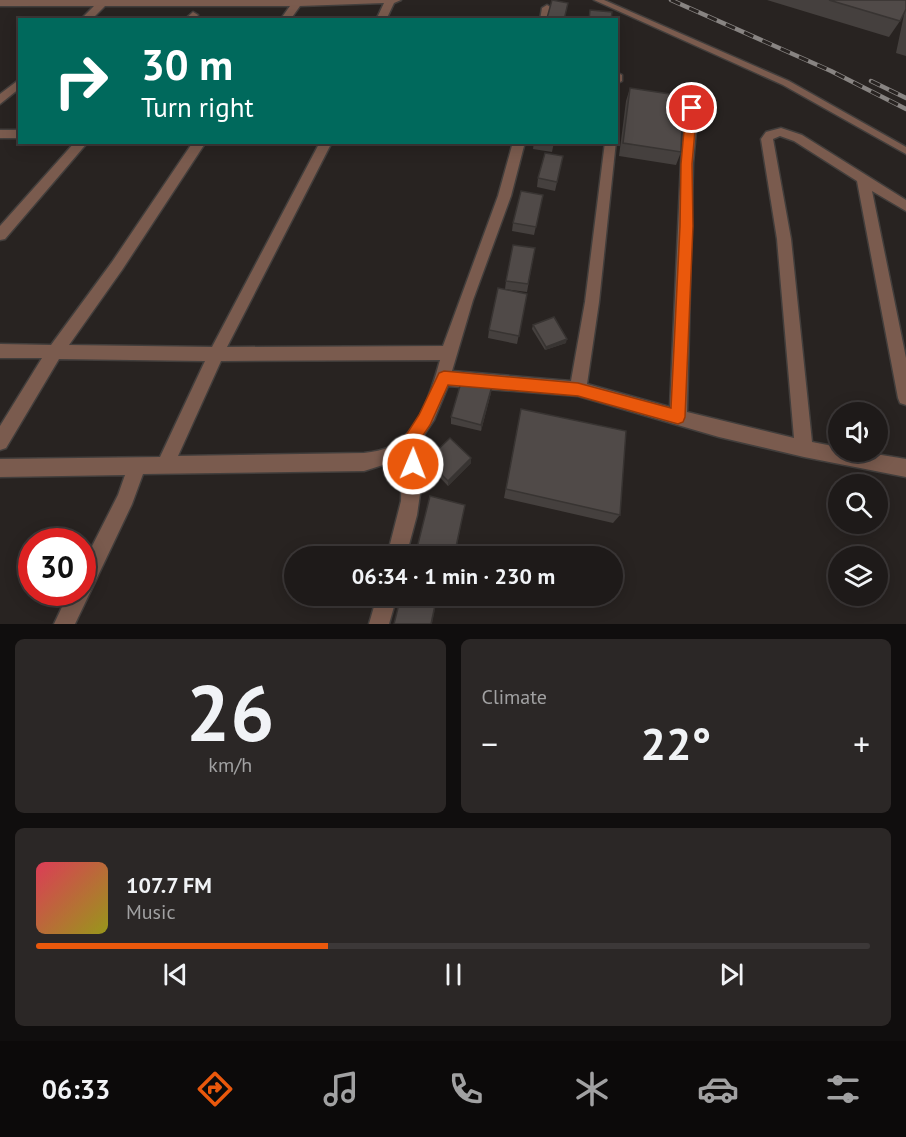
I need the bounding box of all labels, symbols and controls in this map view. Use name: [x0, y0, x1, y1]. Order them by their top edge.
text: 30 m: [141, 37, 233, 92]
icon: right: [42, 42, 120, 120]
pin: [666, 82, 717, 133]
text: Turn right: [141, 90, 254, 124]
icon: arrive: [675, 91, 708, 124]
map controls: [828, 402, 888, 606]
button: sound: [828, 402, 888, 462]
position arrow: [381, 432, 445, 496]
button: search: [828, 474, 888, 534]
speed limit sign: 30: [18, 528, 96, 606]
button: layers: [828, 546, 888, 606]
text: 06:34 · 1 min · 230 m: [352, 562, 555, 590]
text: 26: [186, 662, 274, 763]
text: Climate: [482, 684, 547, 710]
text: 22°: [640, 714, 711, 772]
text: −: [482, 722, 498, 765]
text: +: [853, 722, 870, 765]
text: km/h: [208, 752, 252, 778]
text: 107.7 FM: [126, 871, 212, 899]
text: Music: [126, 899, 175, 925]
icon: previous: [159, 958, 192, 991]
icon: pause: [437, 958, 470, 991]
icon: next: [715, 958, 748, 991]
icon: directions: [194, 1068, 236, 1110]
icon: music: [320, 1068, 362, 1110]
icon: phone: [445, 1068, 487, 1110]
icon: climate: [571, 1068, 613, 1110]
icon: car: [697, 1068, 739, 1110]
icon: filters: [822, 1068, 864, 1110]
text: 06:33: [42, 1072, 110, 1106]

